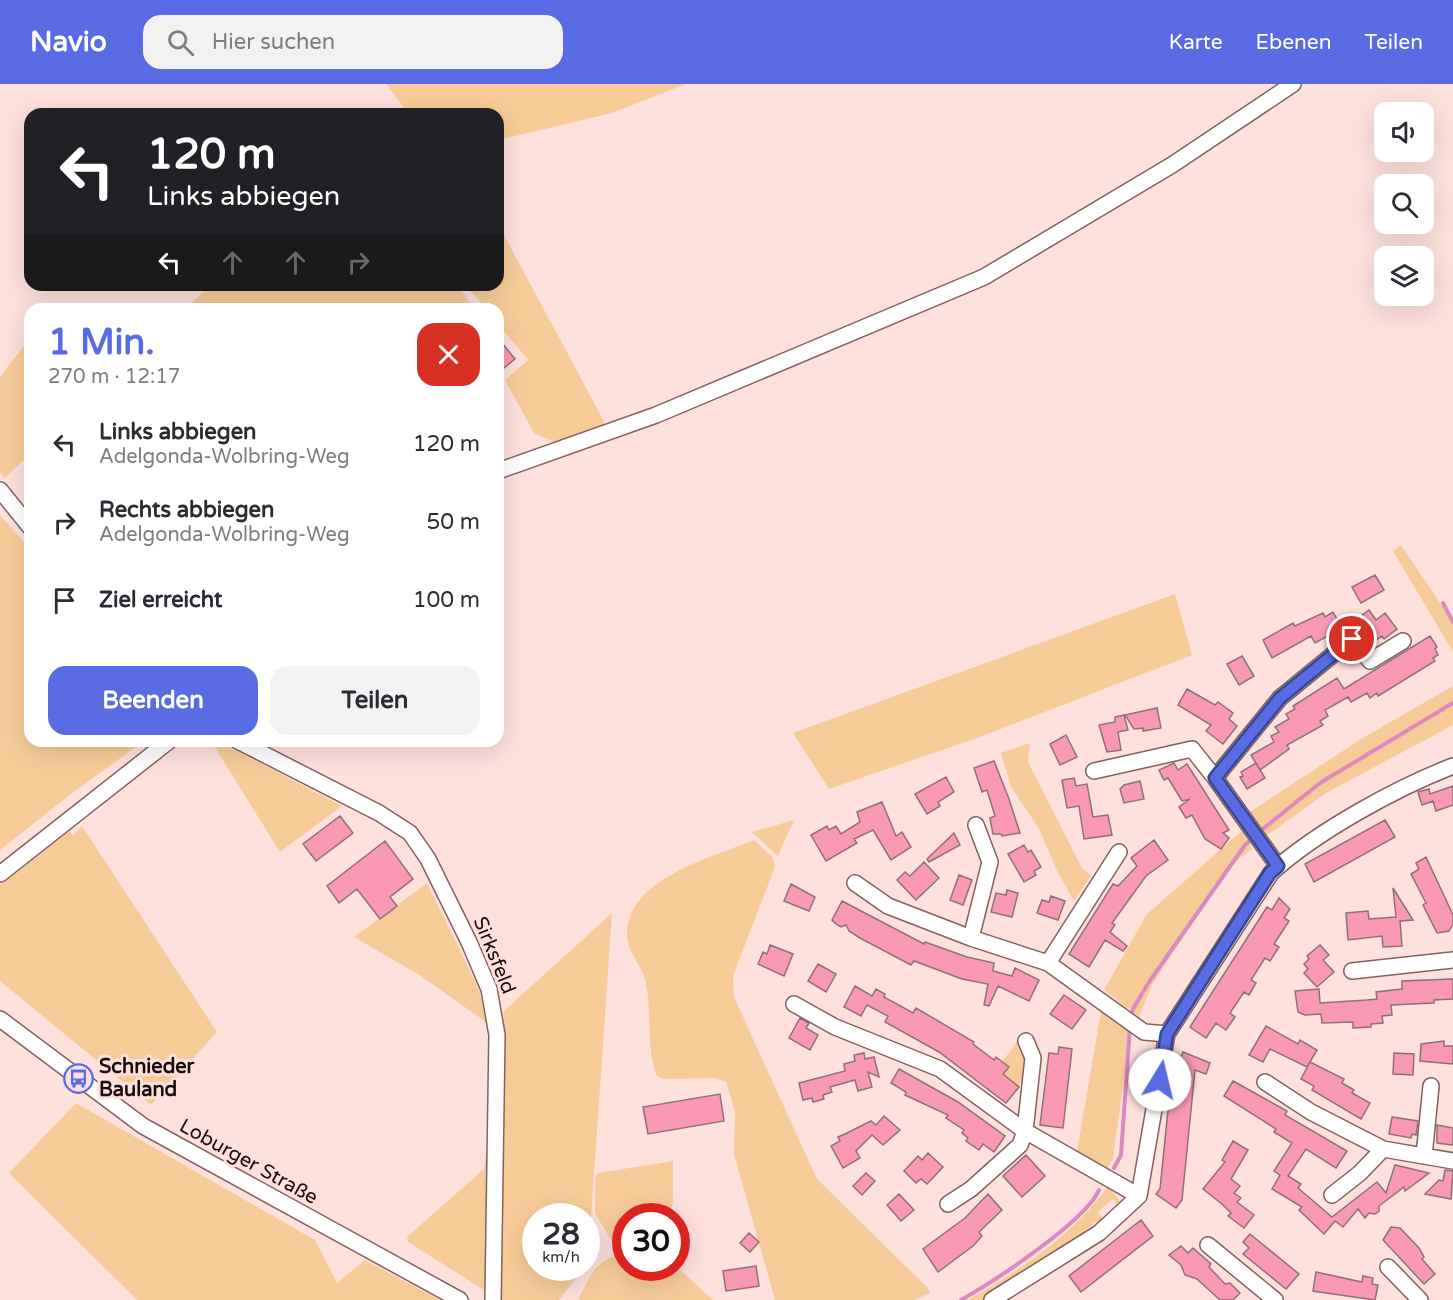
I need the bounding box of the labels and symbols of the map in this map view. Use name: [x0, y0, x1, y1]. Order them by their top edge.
pin: [1326, 613, 1377, 664]
street label: Sirksfeld: [468, 913, 520, 998]
position arrow: [1128, 1048, 1192, 1112]
place label: Schnieder Bauland: [99, 1055, 195, 1102]
bus stop icon: Schnieder Bauland: [62, 1062, 94, 1094]
street label: Loburger Straße: [175, 1114, 322, 1210]
speed limit sign: 30: [612, 1203, 690, 1281]

